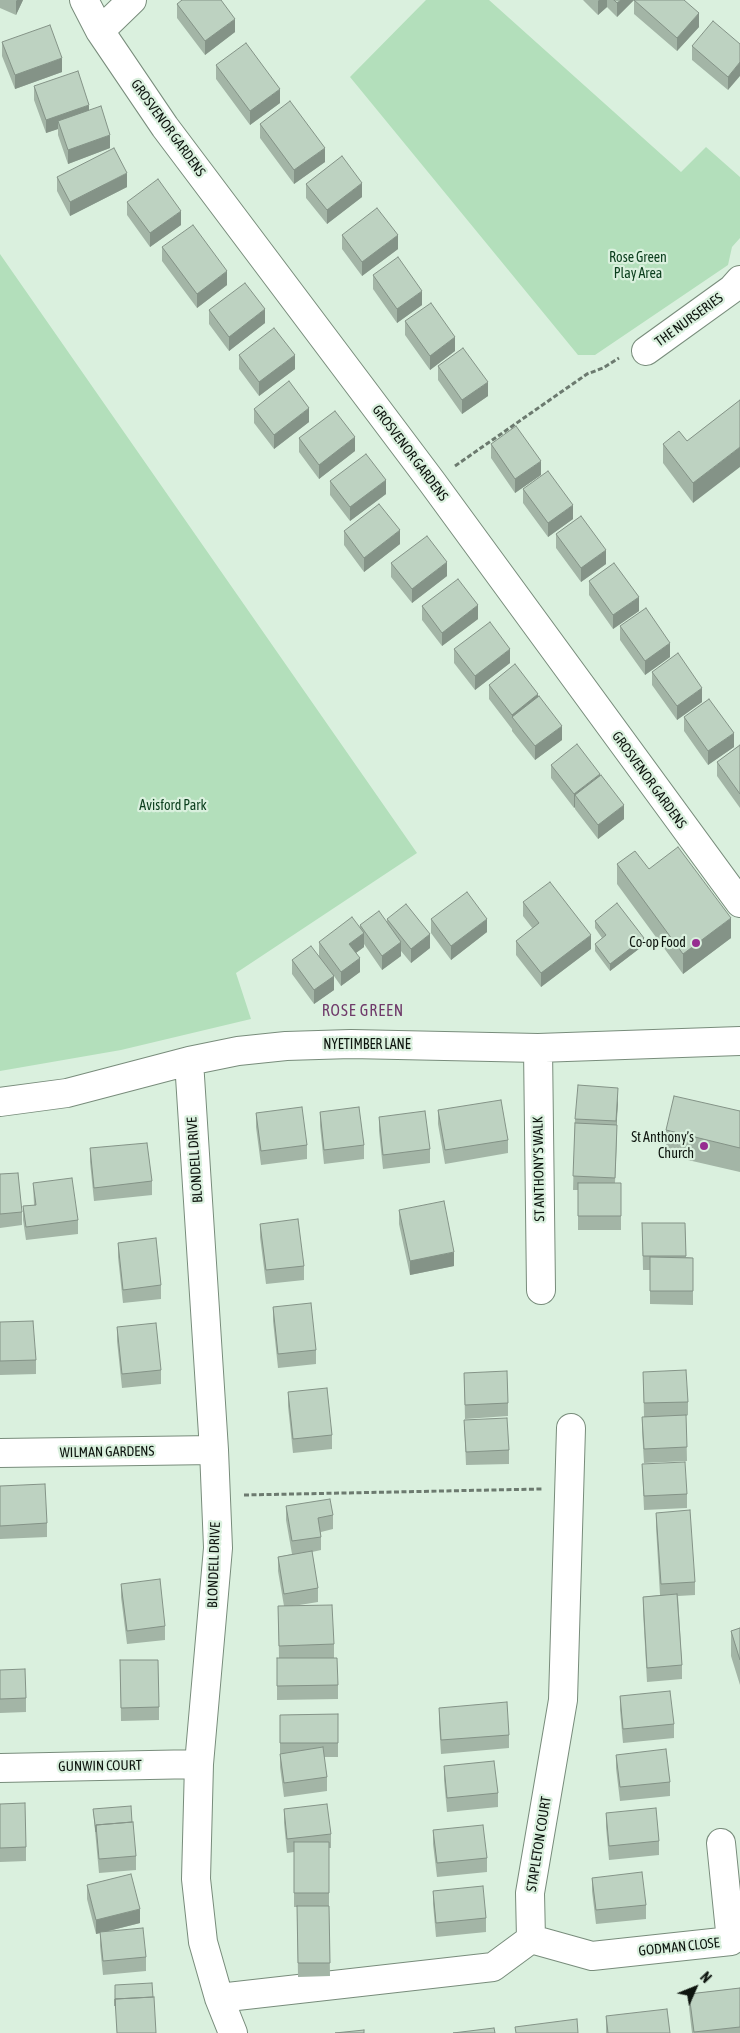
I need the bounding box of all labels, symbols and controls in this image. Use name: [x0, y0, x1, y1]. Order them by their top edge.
street label: GROSVENOR GARDENS: [127, 76, 209, 180]
park label: Rose Green Play Area: [609, 250, 667, 282]
street label: THE NURSERIES: [652, 290, 726, 350]
street label: GROSVENOR GARDENS: [368, 402, 452, 504]
street label: GROSVENOR GARDENS: [608, 728, 690, 832]
park label: Avisford Park: [139, 798, 207, 814]
place label: Co-op Food: [629, 935, 686, 951]
marker: Co-op Food: [690, 937, 702, 949]
district label: ROSE GREEN: [321, 1001, 405, 1021]
street label: NYETIMBER LANE: [323, 1037, 411, 1053]
street label: ST ANTHONY'S WALK: [530, 1116, 548, 1222]
street label: BLONDELL DRIVE: [184, 1117, 206, 1203]
place label: St Anthony’s Church: [631, 1130, 694, 1162]
marker: St Anthony’s Church: [698, 1140, 710, 1152]
street label: WILMAN GARDENS: [59, 1443, 155, 1461]
street label: BLONDELL DRIVE: [204, 1522, 224, 1608]
street label: GUNWIN COURT: [58, 1757, 142, 1775]
street label: STAPLETON COURT: [523, 1795, 555, 1893]
street label: GODMAN CLOSE: [638, 1934, 720, 1960]
north arrow: [670, 1963, 720, 2013]
text: N: [697, 1969, 714, 1986]

